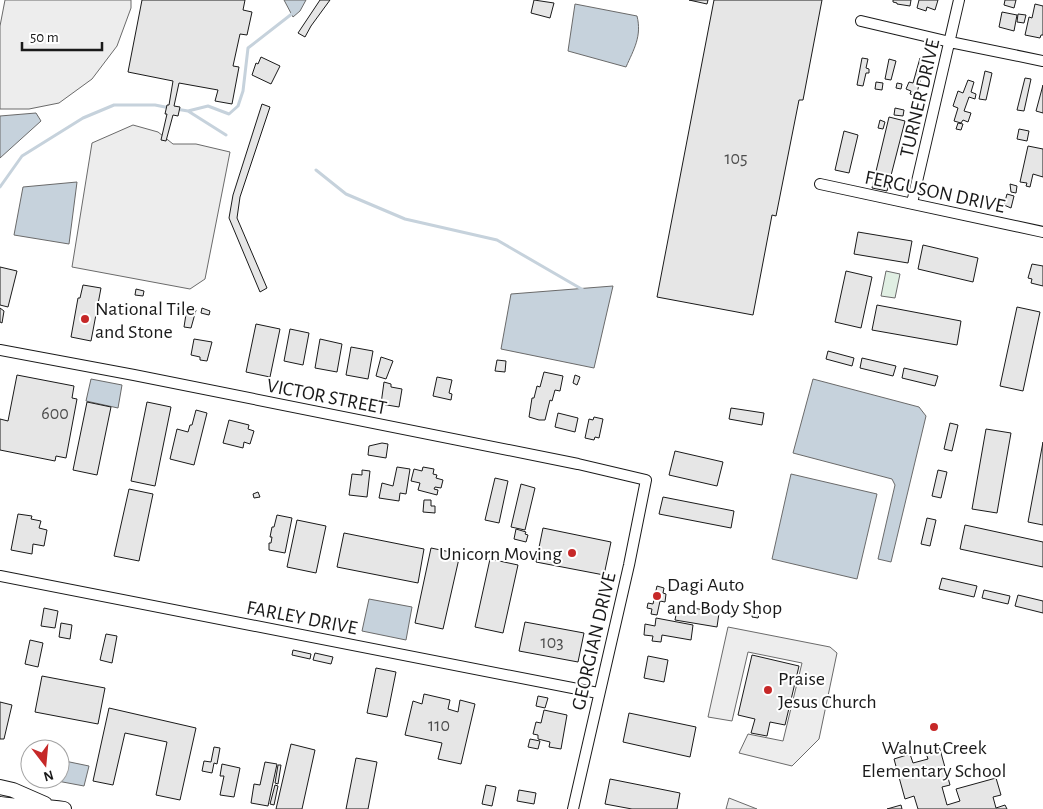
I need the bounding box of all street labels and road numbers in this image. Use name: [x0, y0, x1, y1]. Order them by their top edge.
street label: TURNER DRIVE: [897, 37, 943, 159]
street label: FERGUSON DRIVE: [863, 167, 1007, 217]
street label: VICTOR STREET: [265, 376, 389, 418]
street label: GEORGIAN DRIVE: [568, 570, 620, 712]
street label: FARLEY DRIVE: [245, 597, 359, 639]

